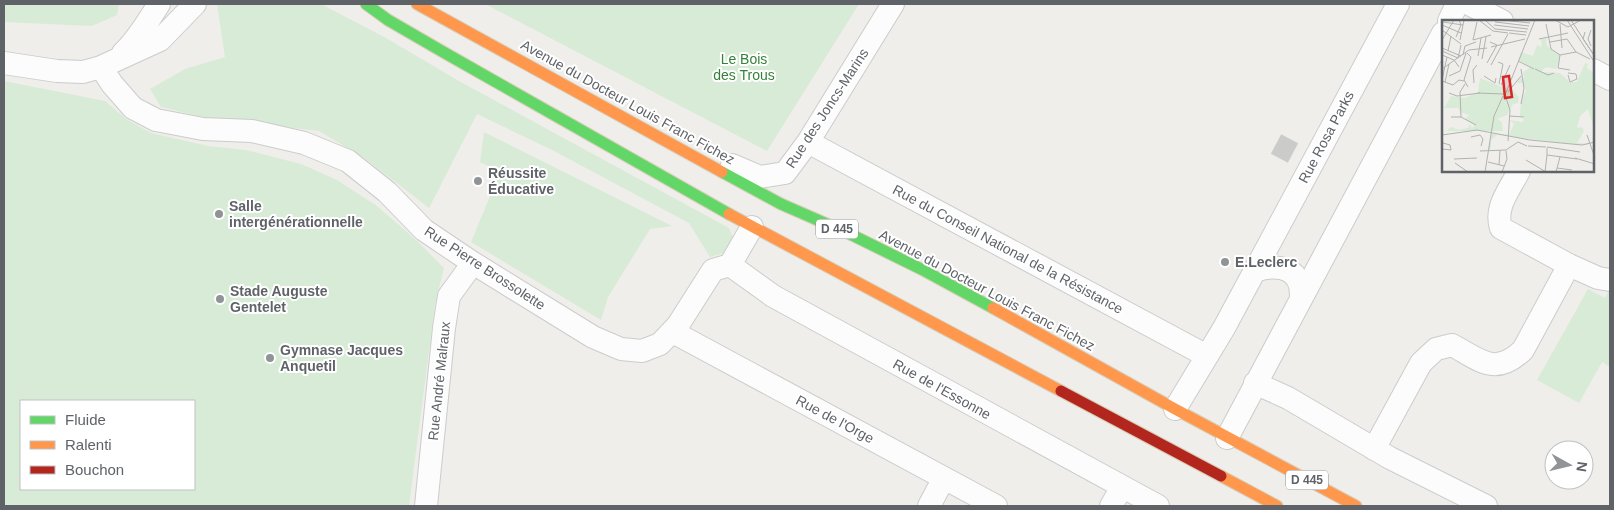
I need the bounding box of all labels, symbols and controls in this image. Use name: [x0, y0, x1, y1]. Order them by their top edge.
inset map: [1442, 20, 1594, 172]
street label: Avenue du Docteur Louis Franc Fichez: [518, 36, 738, 168]
street label: Rue des Joncs-Marins: [782, 45, 872, 171]
park label: Le Bois des Trous: [713, 51, 775, 83]
street label: Rue Rosa Parks: [1295, 88, 1357, 186]
place label: Réussite Éducative: [488, 165, 554, 197]
marker: Réussite Éducative: [472, 175, 484, 187]
street label: Rue du Conseil National de la Résistance: [890, 181, 1126, 317]
place label: Salle intergénérationnelle: [229, 198, 363, 230]
marker: Salle intergénérationnelle: [213, 208, 225, 220]
road number: D 445: [816, 220, 858, 238]
street label: Rue Pierre Brossolette: [422, 223, 549, 313]
street label: Avenue du Docteur Louis Franc Fichez: [877, 226, 1097, 354]
place label: E.Leclerc: [1235, 254, 1297, 270]
marker: E.Leclerc: [1219, 256, 1231, 268]
place label: Stade Auguste Gentelet: [230, 283, 328, 315]
marker: Stade Auguste Gentelet: [214, 293, 226, 305]
street label: Rue André Malraux: [425, 321, 453, 441]
place label: Gymnase Jacques Anquetil: [280, 342, 403, 374]
marker: Gymnase Jacques Anquetil: [264, 352, 276, 364]
street label: Rue de l'Essonne: [890, 356, 994, 423]
street label: Rue de l'Orge: [793, 392, 877, 446]
legend: [20, 400, 195, 490]
text: Fluide: [65, 411, 106, 428]
text: Ralenti: [65, 436, 112, 453]
north arrow: [1544, 440, 1594, 490]
text: Bouchon: [65, 461, 124, 478]
text: N: [1573, 461, 1591, 473]
road number: D 445: [1286, 470, 1328, 490]

